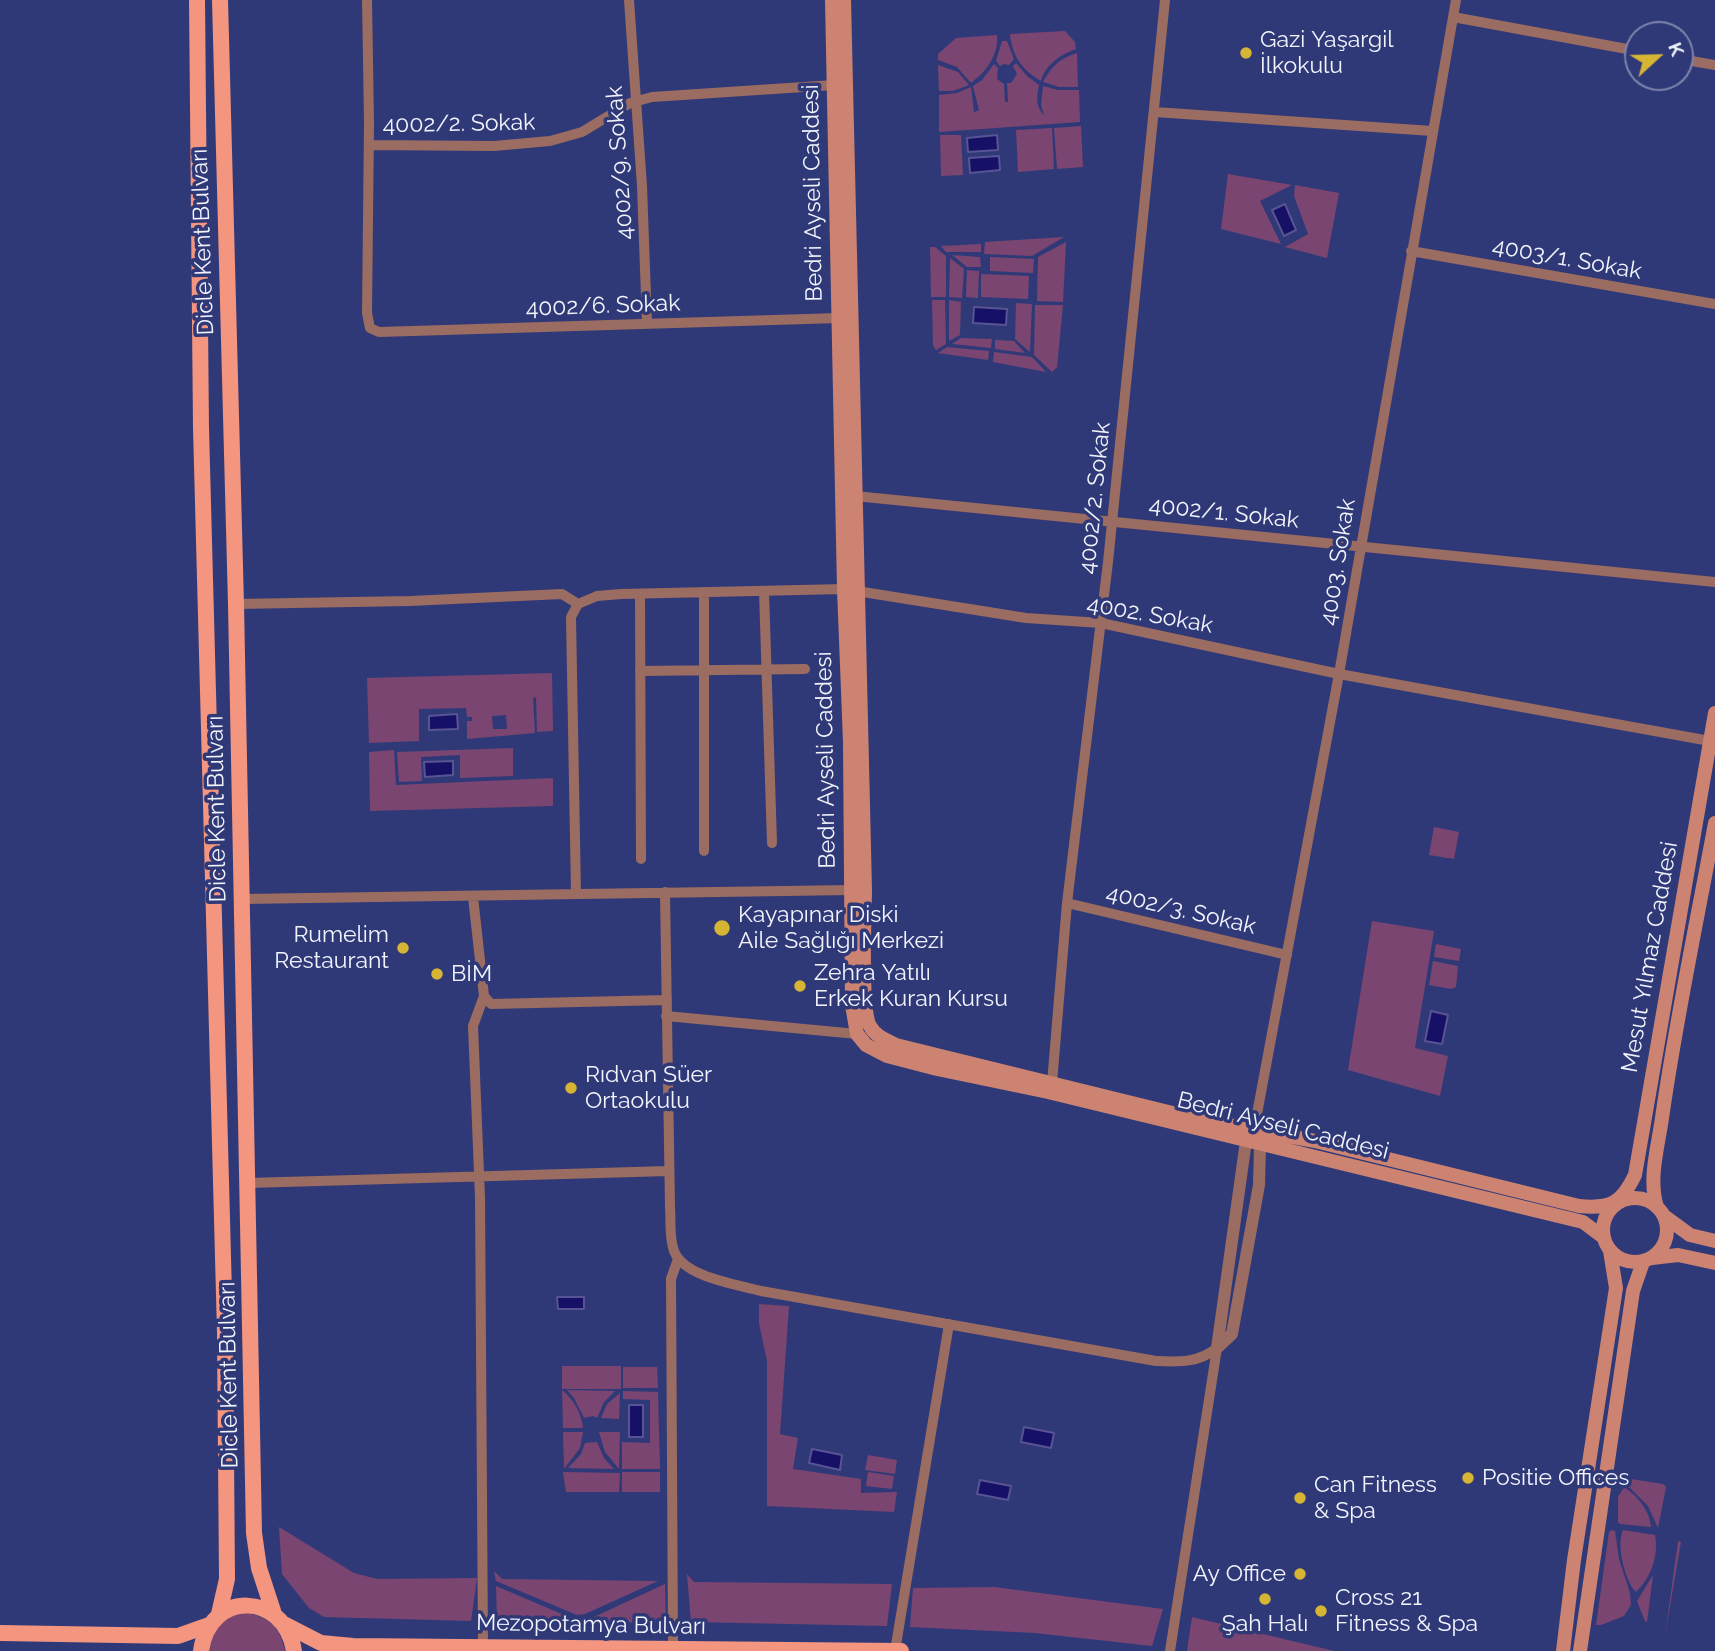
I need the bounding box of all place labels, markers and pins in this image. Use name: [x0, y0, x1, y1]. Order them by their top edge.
place label: Gazi Yaşargil İlkokulu: [1260, 26, 1394, 80]
marker: Gazi Yaşargil İlkokulu: [1238, 45, 1254, 61]
place label: Kayapınar Diski Aile Sağlığı Merkezi: [738, 901, 944, 955]
marker: Kayapınar Diski Aile Sağlığı Merkezi: [712, 918, 732, 938]
place label: Rumelim Restaurant: [274, 921, 389, 975]
marker: Rumelim Restaurant: [395, 940, 411, 956]
place label: Zehra Yatılı Erkek Kuran Kursu: [814, 959, 1008, 1013]
place label: BİM: [451, 960, 492, 988]
marker: BİM: [429, 966, 445, 982]
marker: Zehra Yatılı Erkek Kuran Kursu: [792, 978, 808, 994]
place label: Rıdvan Süer Ortaokulu: [585, 1061, 712, 1115]
marker: Rıdvan Süer Ortaokulu: [563, 1080, 579, 1096]
place label: Positie Offices: [1482, 1464, 1629, 1492]
marker: Positie Offices: [1460, 1470, 1476, 1486]
place label: Can Fitness & Spa: [1314, 1471, 1437, 1525]
marker: Can Fitness & Spa: [1292, 1490, 1308, 1506]
place label: Ay Office: [1193, 1560, 1286, 1588]
marker: Ay Office: [1292, 1566, 1308, 1582]
place label: Cross 21 Fitness & Spa: [1335, 1584, 1478, 1638]
marker: Şah Halı: [1257, 1591, 1273, 1607]
marker: Cross 21 Fitness & Spa: [1313, 1603, 1329, 1619]
place label: Şah Halı: [1222, 1610, 1308, 1638]

